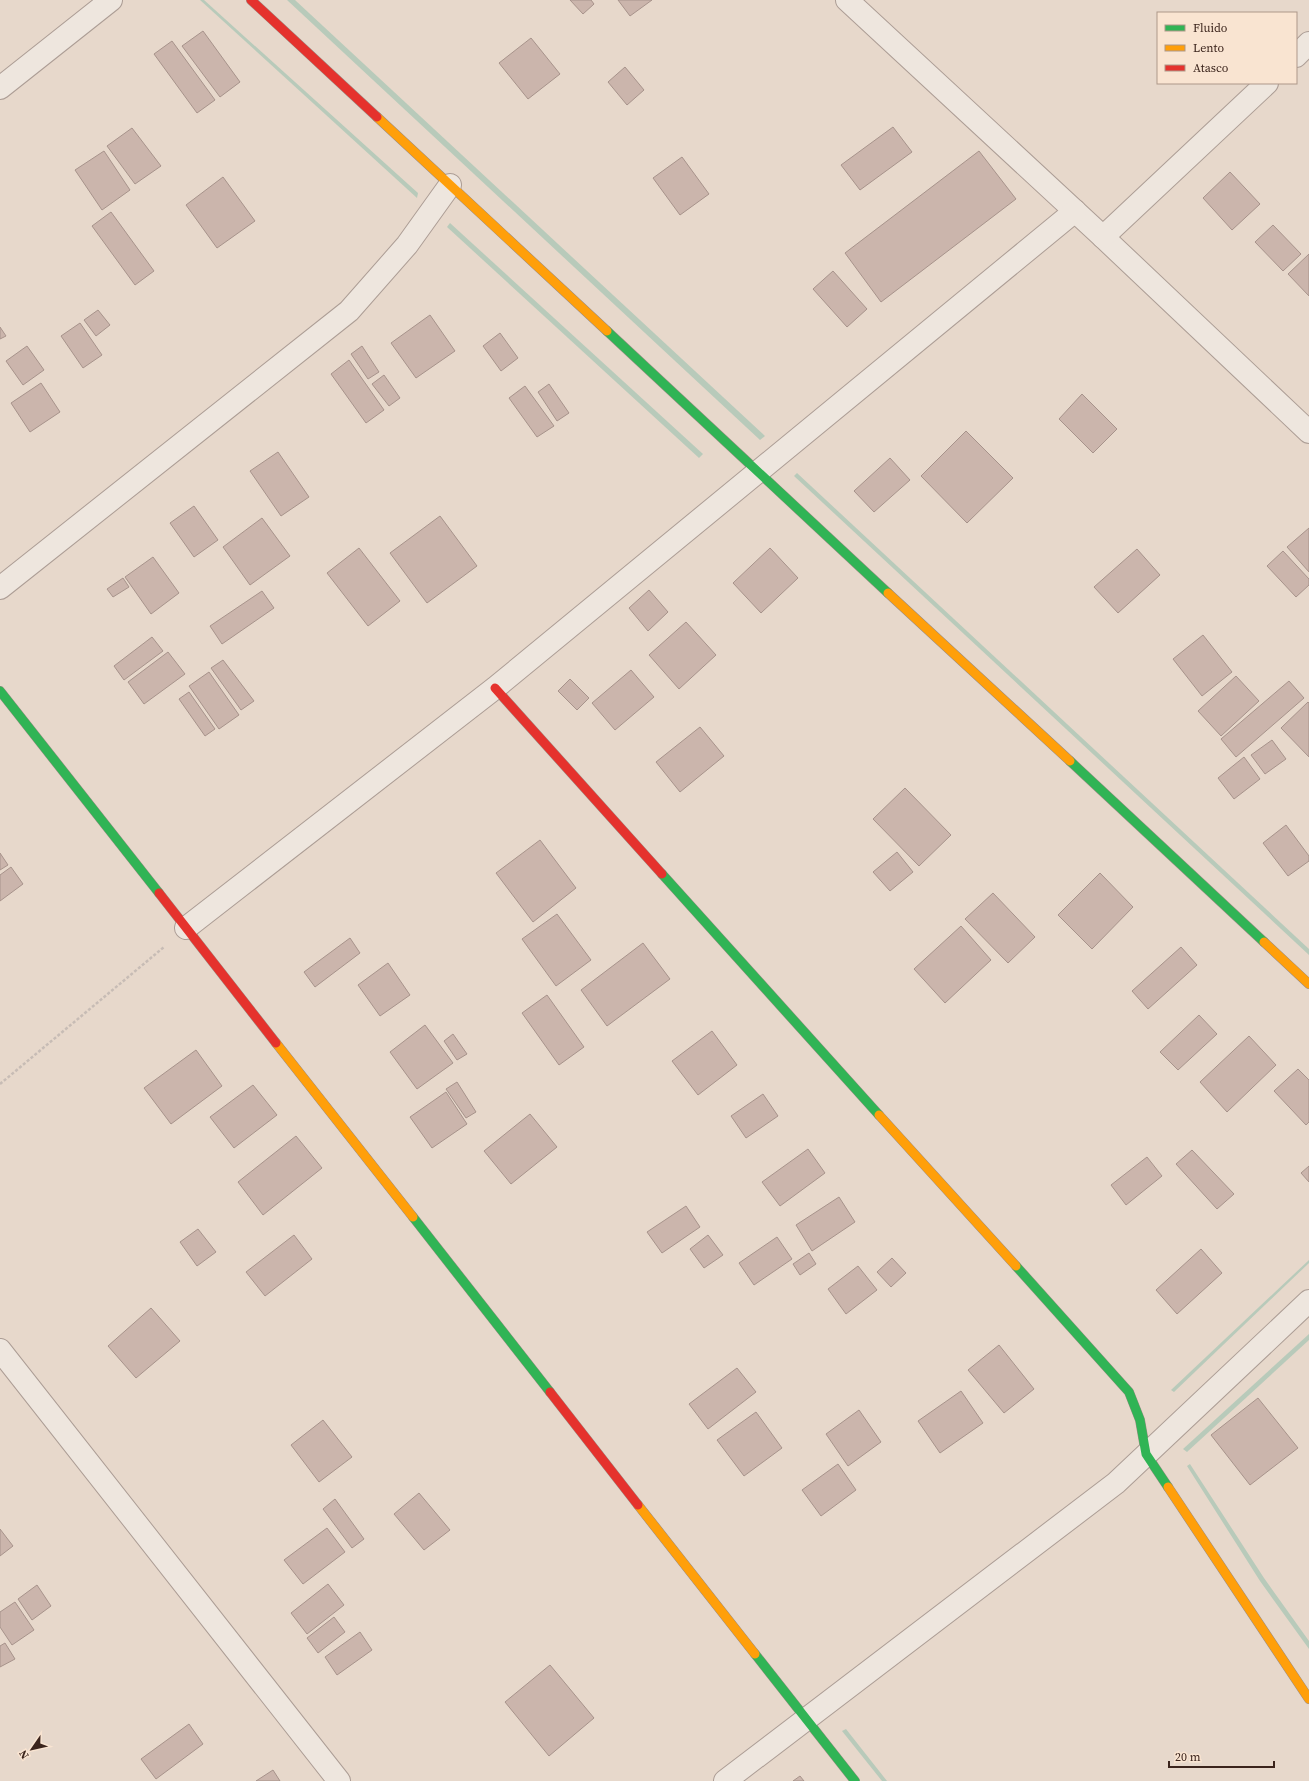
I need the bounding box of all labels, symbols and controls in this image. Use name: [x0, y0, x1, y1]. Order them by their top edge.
legend: [1157, 12, 1297, 84]
text: Fluido: [1193, 20, 1228, 36]
text: Lento: [1193, 40, 1224, 56]
text: Atasco: [1193, 60, 1229, 76]
north arrow: [12, 1729, 52, 1769]
scale bar: [1169, 1743, 1274, 1769]
text: N: [16, 1747, 33, 1762]
text: 20 m: [1175, 1749, 1201, 1765]

